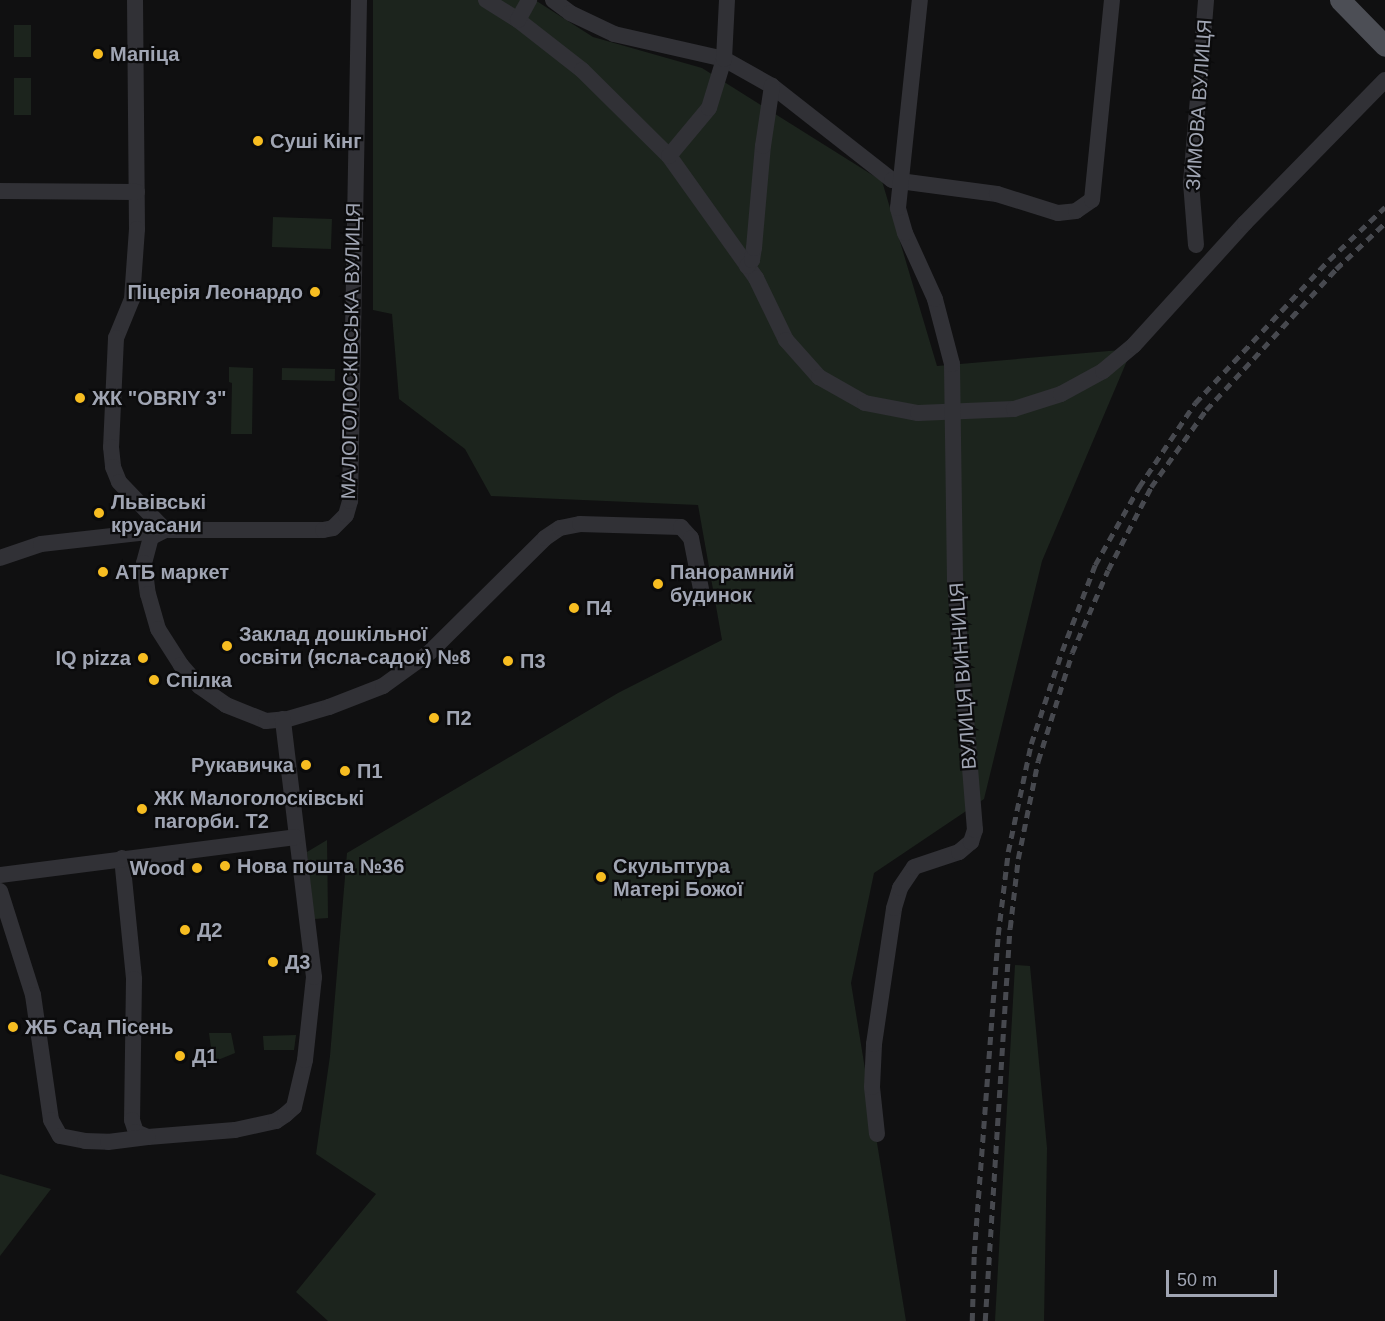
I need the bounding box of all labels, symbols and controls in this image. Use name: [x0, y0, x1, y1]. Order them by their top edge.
street label: ЗИМОВА ВУЛИЦЯ: [1181, 19, 1217, 191]
place label: Мапіца: [110, 42, 179, 66]
marker: Мапіца: [91, 47, 105, 61]
place label: Суші Кінг: [270, 129, 362, 153]
marker: Суші Кінг: [251, 134, 265, 148]
street label: МАЛОГОЛОСКІВСЬКА ВУЛИЦЯ: [336, 202, 366, 500]
place label: Піцерія Леонардо: [127, 280, 303, 304]
marker: Піцерія Леонардо: [308, 285, 322, 299]
place label: ЖК "OBRIY 3": [92, 386, 227, 410]
marker: ЖК "OBRIY 3": [73, 391, 87, 405]
place label: Львівські круасани: [111, 490, 206, 537]
marker: Львівські круасани: [92, 506, 106, 520]
place label: АТБ маркет: [115, 560, 229, 584]
place label: Панорамний будинок: [670, 560, 795, 607]
marker: АТБ маркет: [96, 565, 110, 579]
marker: Панорамний будинок: [651, 577, 665, 591]
street label: ВУЛИЦЯ ВИННИЦЯ: [944, 582, 982, 770]
place label: П4: [586, 596, 611, 620]
marker: П4: [567, 601, 581, 615]
place label: Заклад дошкільної освіти (ясла-садок) №8: [239, 622, 471, 669]
marker: Заклад дошкільної освіти (ясла-садок) №8: [220, 639, 234, 653]
place label: IQ pizza: [55, 646, 131, 670]
place label: П3: [520, 649, 545, 673]
marker: IQ pizza: [136, 651, 150, 665]
marker: П3: [501, 654, 515, 668]
place label: Спілка: [166, 668, 232, 692]
marker: Спілка: [147, 673, 161, 687]
place label: П2: [446, 706, 471, 730]
marker: П2: [427, 711, 441, 725]
place label: Рукавичка: [191, 753, 294, 777]
marker: Рукавичка: [299, 758, 313, 772]
place label: П1: [357, 759, 382, 783]
marker: П1: [338, 764, 352, 778]
place label: ЖК Малоголосківські пагорби. Т2: [154, 786, 364, 833]
marker: ЖК Малоголосківські пагорби. Т2: [135, 802, 149, 816]
place label: Нова пошта №36: [237, 854, 404, 878]
place label: Скульптура Матері Божої: [613, 854, 743, 901]
place label: Wood: [130, 856, 185, 880]
marker: Нова пошта №36: [218, 859, 232, 873]
marker: Wood: [190, 861, 204, 875]
marker: Скульптура Матері Божої: [594, 870, 608, 884]
place label: Д2: [197, 918, 222, 942]
marker: Д2: [178, 923, 192, 937]
place label: Д3: [285, 950, 310, 974]
marker: Д3: [266, 955, 280, 969]
place label: ЖБ Сад Пісень: [25, 1015, 174, 1039]
marker: ЖБ Сад Пісень: [6, 1020, 20, 1034]
place label: Д1: [192, 1044, 217, 1068]
marker: Д1: [173, 1049, 187, 1063]
scale bar: [1169, 1258, 1280, 1296]
text: 50 m: [1177, 1270, 1217, 1290]

